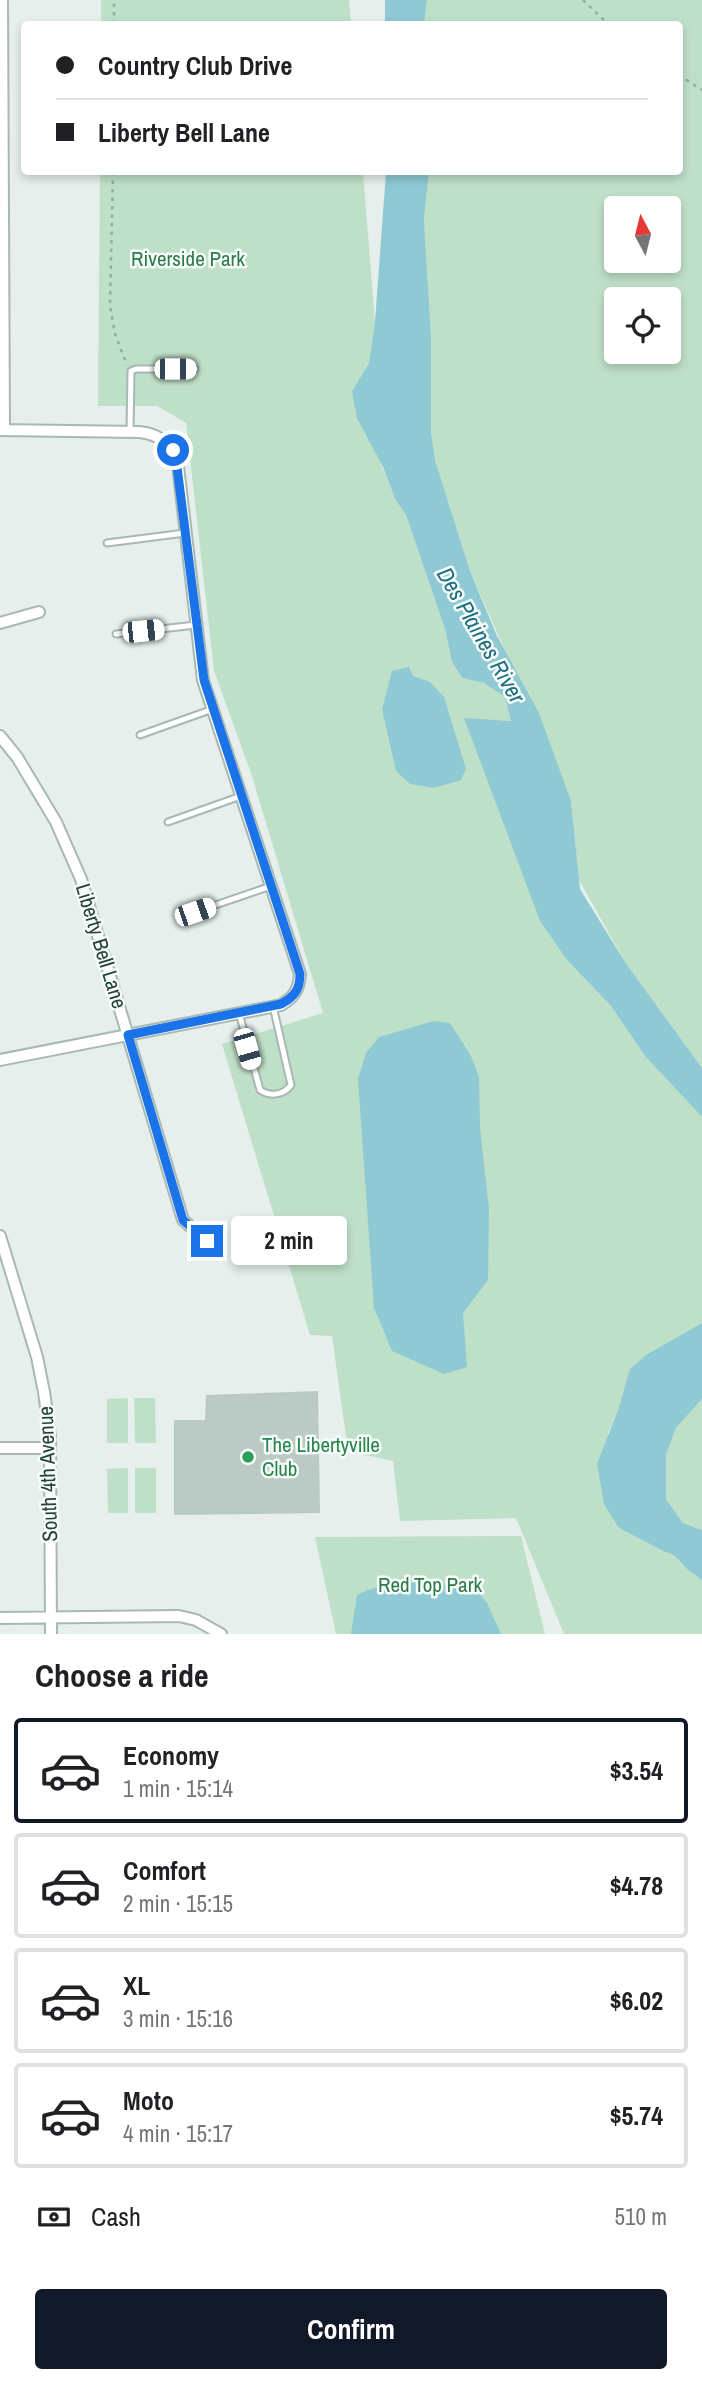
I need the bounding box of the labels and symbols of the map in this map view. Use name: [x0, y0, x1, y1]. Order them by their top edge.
north arrow: [604, 196, 681, 273]
park label: Riverside Park: [131, 244, 245, 273]
car: [155, 359, 197, 380]
route start: [157, 434, 189, 466]
water label: Des Plaines River: [430, 561, 533, 709]
car: [122, 618, 165, 644]
street label: Liberty Bell Lane: [69, 880, 134, 1012]
car: [172, 895, 219, 929]
car: [232, 1026, 263, 1072]
callout: 2 min: [232, 1216, 347, 1266]
route end: [191, 1225, 223, 1257]
street label: South 4th Avenue: [31, 1406, 64, 1542]
place label: The Libertyville Club: [262, 1430, 380, 1483]
marker: The Libertyville Club: [240, 1449, 256, 1465]
park label: Red Top Park: [378, 1570, 482, 1599]

